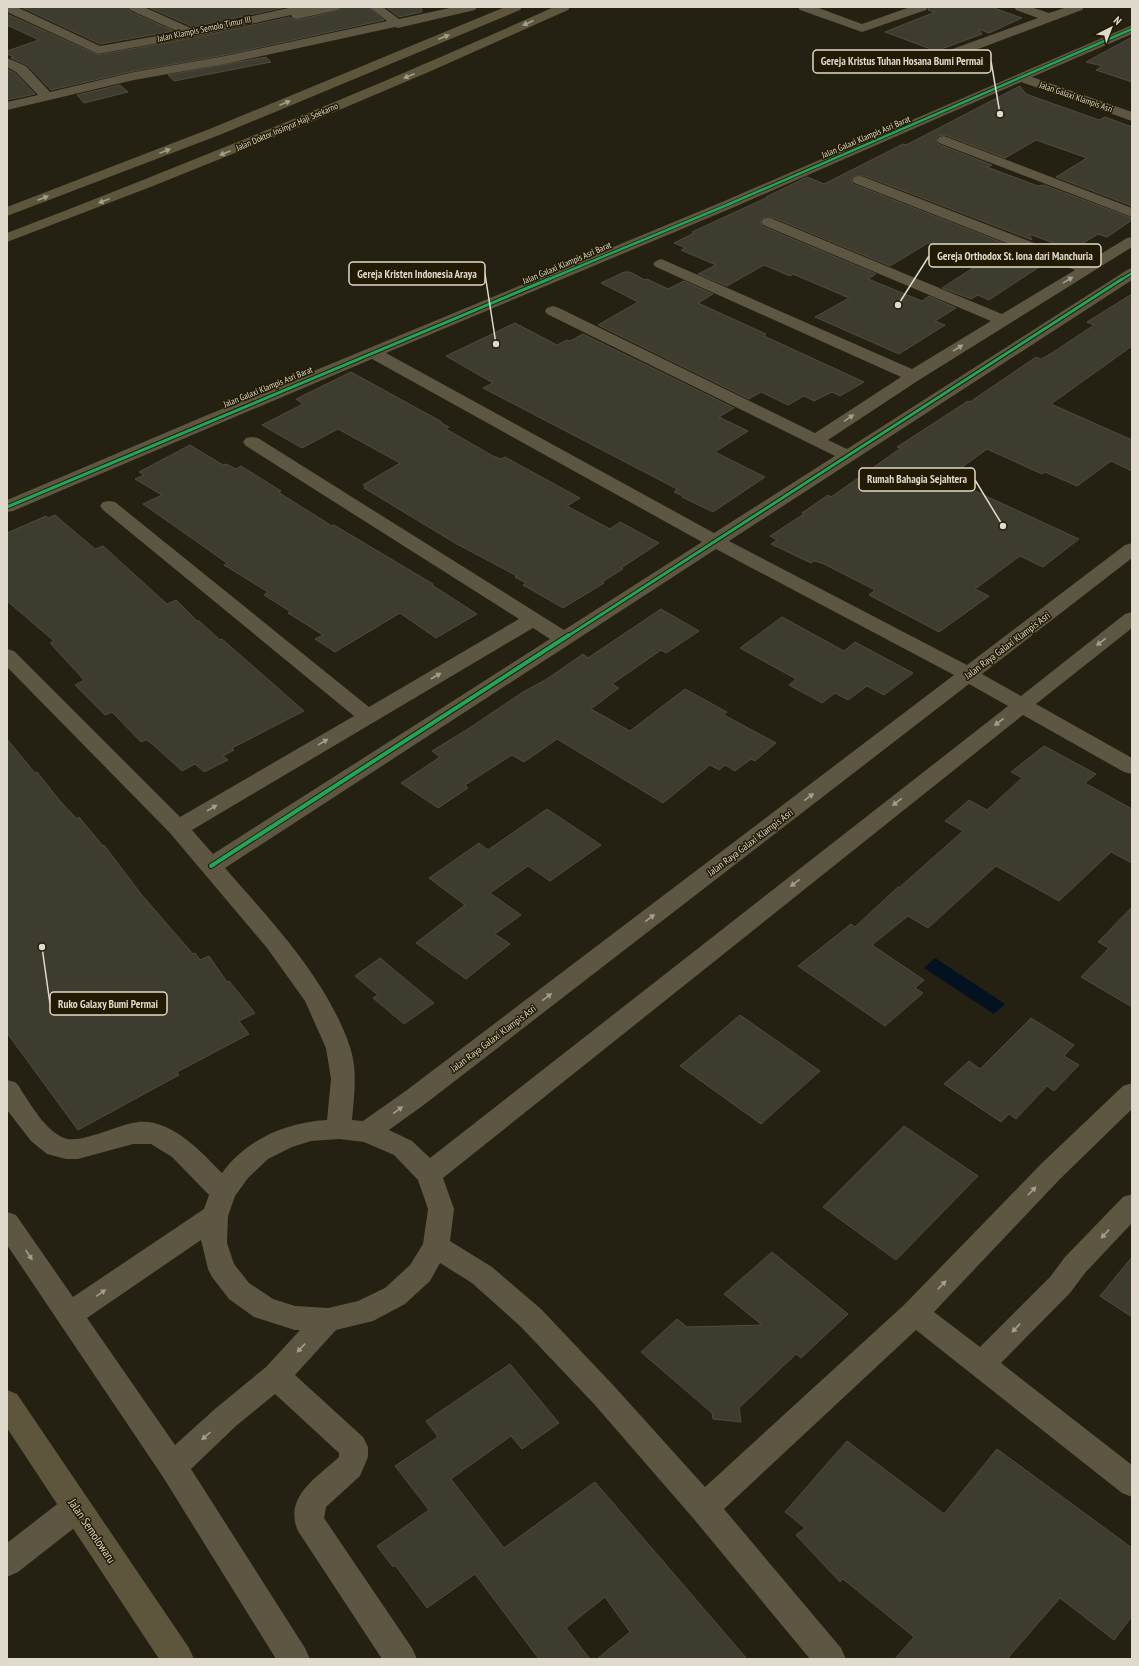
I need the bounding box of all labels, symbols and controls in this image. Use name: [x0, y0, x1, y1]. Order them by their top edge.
north arrow: [1091, 8, 1131, 48]
street label: Jalan Klampis Semolo Timur III: [155, 13, 252, 44]
text: N: [1111, 13, 1125, 28]
one-way arrow: [522, 20, 534, 26]
one-way arrow: [439, 34, 451, 40]
callout: Gereja Kristus Tuhan Hosana Bumi Permai: [813, 50, 991, 73]
text: Gereja Kristus Tuhan Hosana Bumi Permai: [821, 54, 984, 68]
one-way arrow: [403, 73, 415, 79]
street label: Jalan Galaxi Klampis Asri: [1037, 78, 1114, 114]
street label: Jalan Doktor Insinyur Haji Soekarno: [233, 100, 340, 154]
one-way arrow: [280, 100, 291, 106]
street label: Jalan Galaxi Klampis Asri Barat: [819, 113, 912, 161]
one-way arrow: [159, 148, 171, 154]
one-way arrow: [219, 150, 230, 156]
one-way arrow: [38, 195, 50, 201]
one-way arrow: [98, 199, 110, 205]
street label: Jalan Galaxi Klampis Asri Barat: [520, 239, 613, 287]
callout: Gereja Orthodox St. Iona dari Manchuria: [929, 244, 1101, 267]
text: Gereja Orthodox St. Iona dari Manchuria: [937, 249, 1093, 263]
callout: Gereja Kristen Indonesia Araya: [349, 262, 485, 285]
text: Gereja Kristen Indonesia Araya: [357, 267, 477, 281]
one-way arrow: [1062, 276, 1074, 283]
one-way arrow: [953, 344, 963, 352]
street label: Jalan Galaxi Klampis Asri Barat: [221, 363, 314, 410]
one-way arrow: [843, 415, 854, 422]
callout: Rumah Bahagia Sejahtera: [859, 468, 975, 491]
text: Rumah Bahagia Sejahtera: [867, 472, 968, 486]
street label: Jalan Raya Galaxi Klampis Asri: [961, 609, 1053, 683]
one-way arrow: [1096, 637, 1107, 646]
one-way arrow: [430, 673, 442, 680]
one-way arrow: [993, 717, 1004, 726]
one-way arrow: [318, 739, 329, 746]
one-way arrow: [803, 792, 814, 801]
one-way arrow: [891, 798, 902, 807]
one-way arrow: [206, 805, 218, 812]
street label: Jalan Raya Galaxi Klampis Asri: [704, 806, 796, 880]
one-way arrow: [789, 879, 800, 887]
one-way arrow: [644, 914, 655, 922]
callout: Ruko Galaxy Bumi Permai: [50, 992, 167, 1015]
one-way arrow: [541, 993, 552, 1001]
text: Ruko Galaxy Bumi Permai: [58, 997, 159, 1011]
street label: Jalan Raya Galaxi Klampis Asri: [447, 1002, 539, 1076]
one-way arrow: [393, 1106, 404, 1114]
one-way arrow: [1027, 1186, 1037, 1196]
one-way arrow: [1100, 1229, 1110, 1239]
one-way arrow: [25, 1250, 33, 1261]
one-way arrow: [937, 1280, 947, 1290]
one-way arrow: [96, 1289, 107, 1297]
one-way arrow: [1011, 1323, 1021, 1333]
one-way arrow: [297, 1343, 306, 1353]
one-way arrow: [201, 1431, 211, 1441]
street label: Jalan Semolowaru: [65, 1495, 119, 1566]

